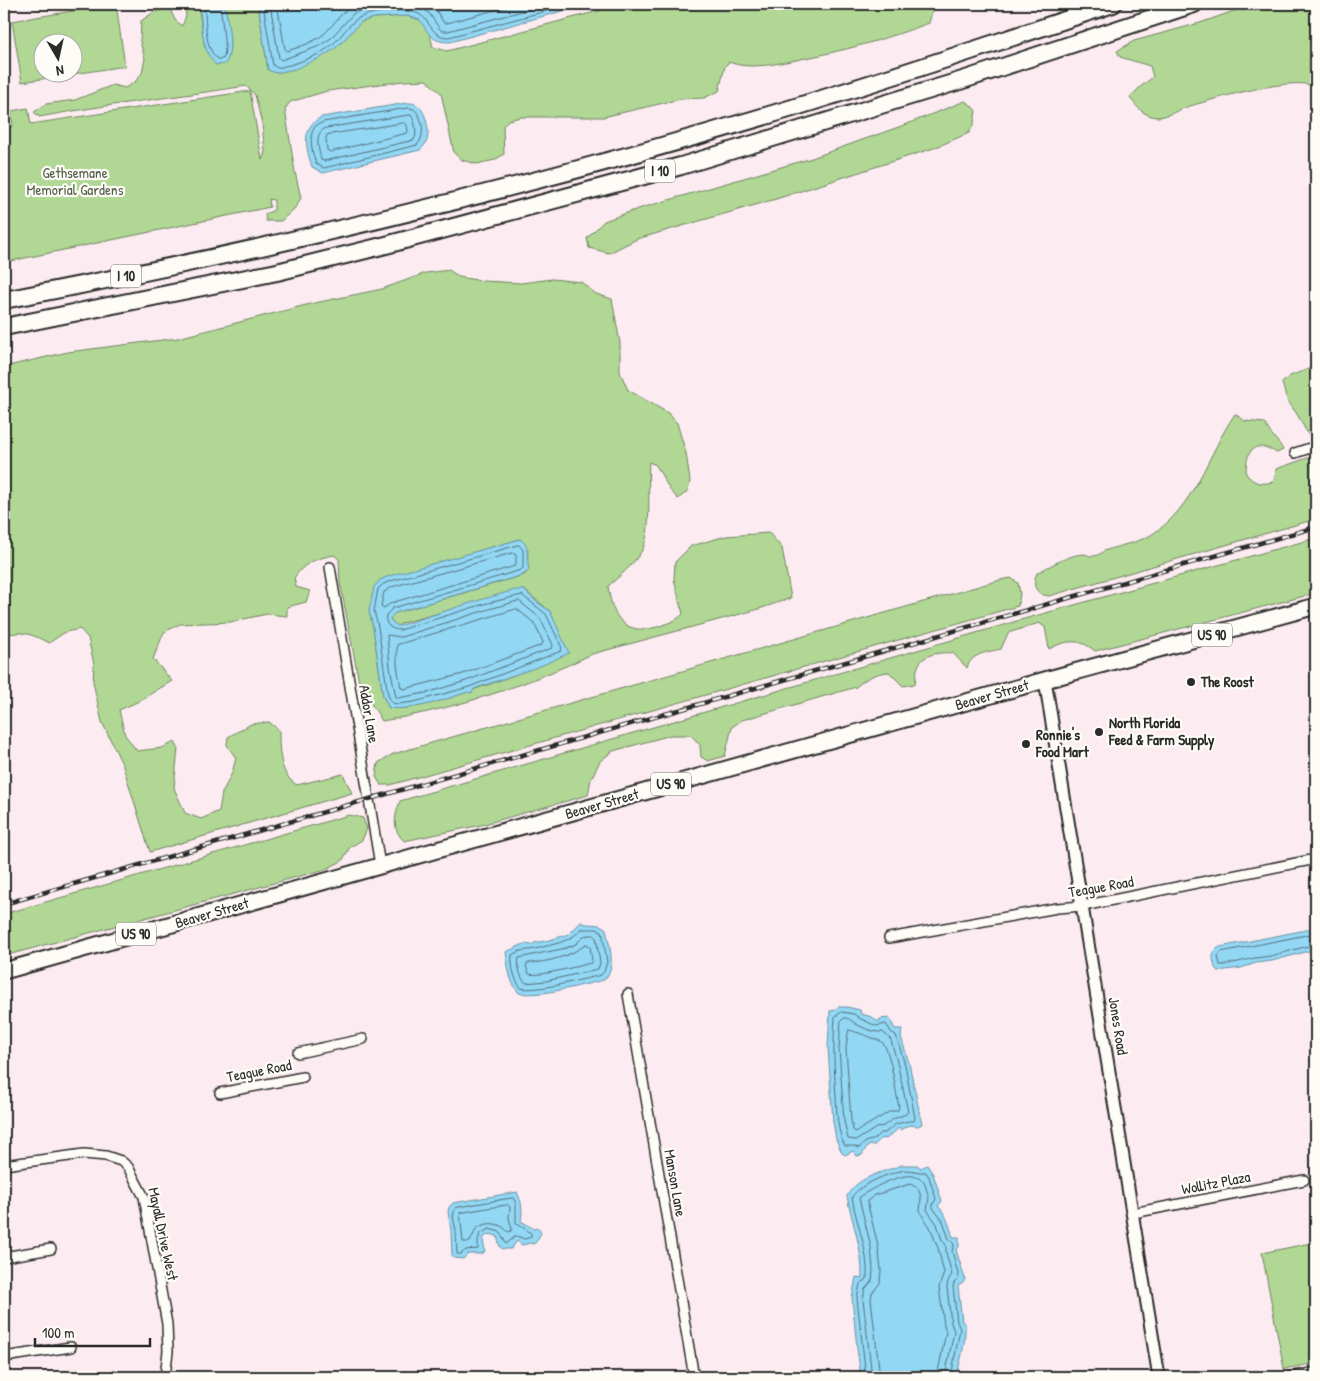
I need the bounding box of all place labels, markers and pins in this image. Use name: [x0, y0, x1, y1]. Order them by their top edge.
place label: The Roost: [1200, 671, 1254, 692]
marker: The Roost: [1185, 676, 1197, 688]
place label: North Florida Feed & Farm Supply: [1108, 712, 1215, 751]
place label: Ronnie's Food Mart: [1035, 724, 1090, 762]
marker: North Florida Feed & Farm Supply: [1093, 726, 1105, 738]
marker: Ronnie's Food Mart: [1020, 738, 1032, 750]

